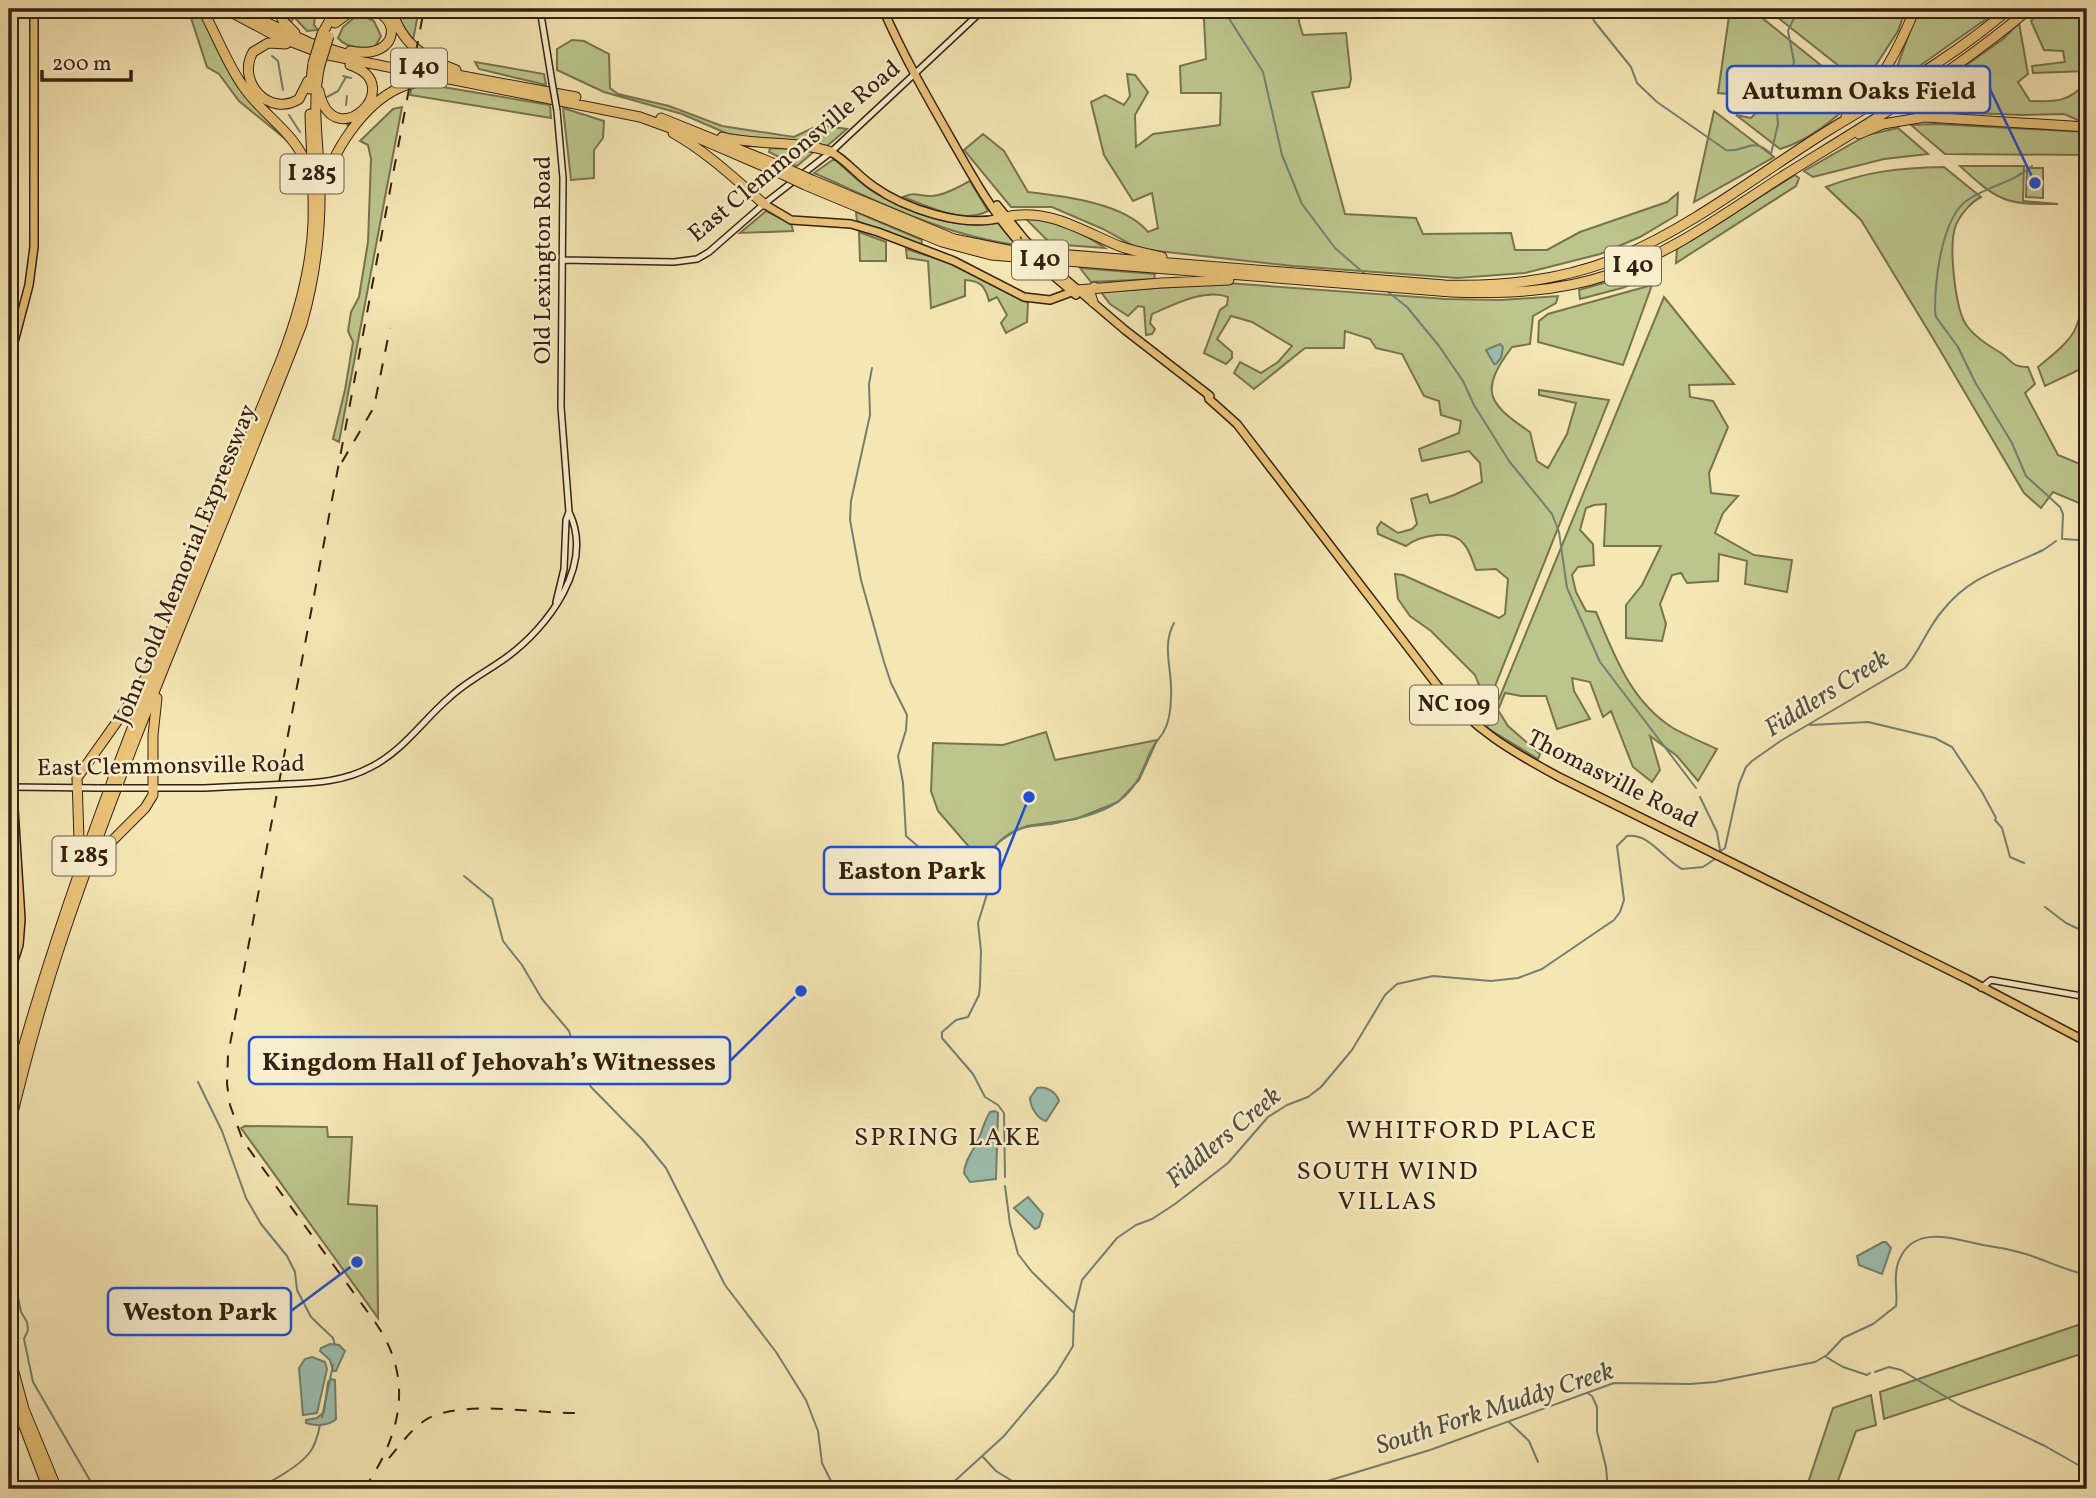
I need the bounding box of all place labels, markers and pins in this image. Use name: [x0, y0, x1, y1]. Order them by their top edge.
callout: Autumn Oaks Field: [1727, 66, 1990, 113]
callout: Easton Park: [824, 847, 1000, 894]
callout: Kingdom Hall of Jehovah’s Witnesses: [249, 1037, 730, 1084]
callout: Weston Park: [108, 1288, 291, 1335]

